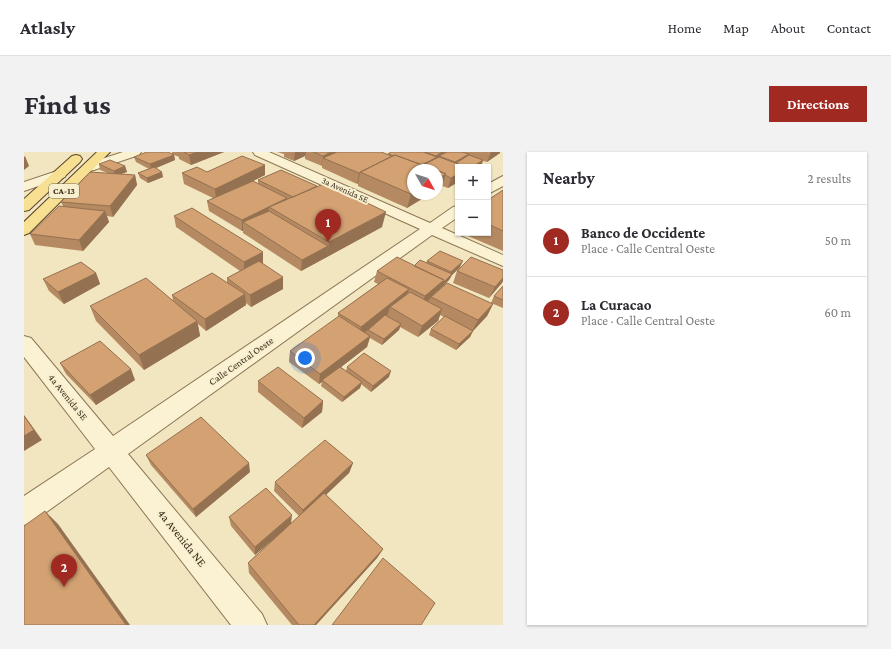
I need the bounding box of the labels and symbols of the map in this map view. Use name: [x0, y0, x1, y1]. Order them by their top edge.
north arrow: [407, 164, 443, 200]
street label: 3a Avenida SE: [320, 175, 370, 205]
road number: CA-13: [49, 184, 79, 198]
pin: 1: [315, 209, 341, 242]
street label: Calle Central Oeste: [207, 334, 276, 387]
your location: [295, 348, 315, 368]
street label: 4a Avenida SE: [46, 372, 90, 423]
street label: 4a Avenida NE: [155, 507, 210, 570]
pin: 2: [51, 554, 77, 587]

